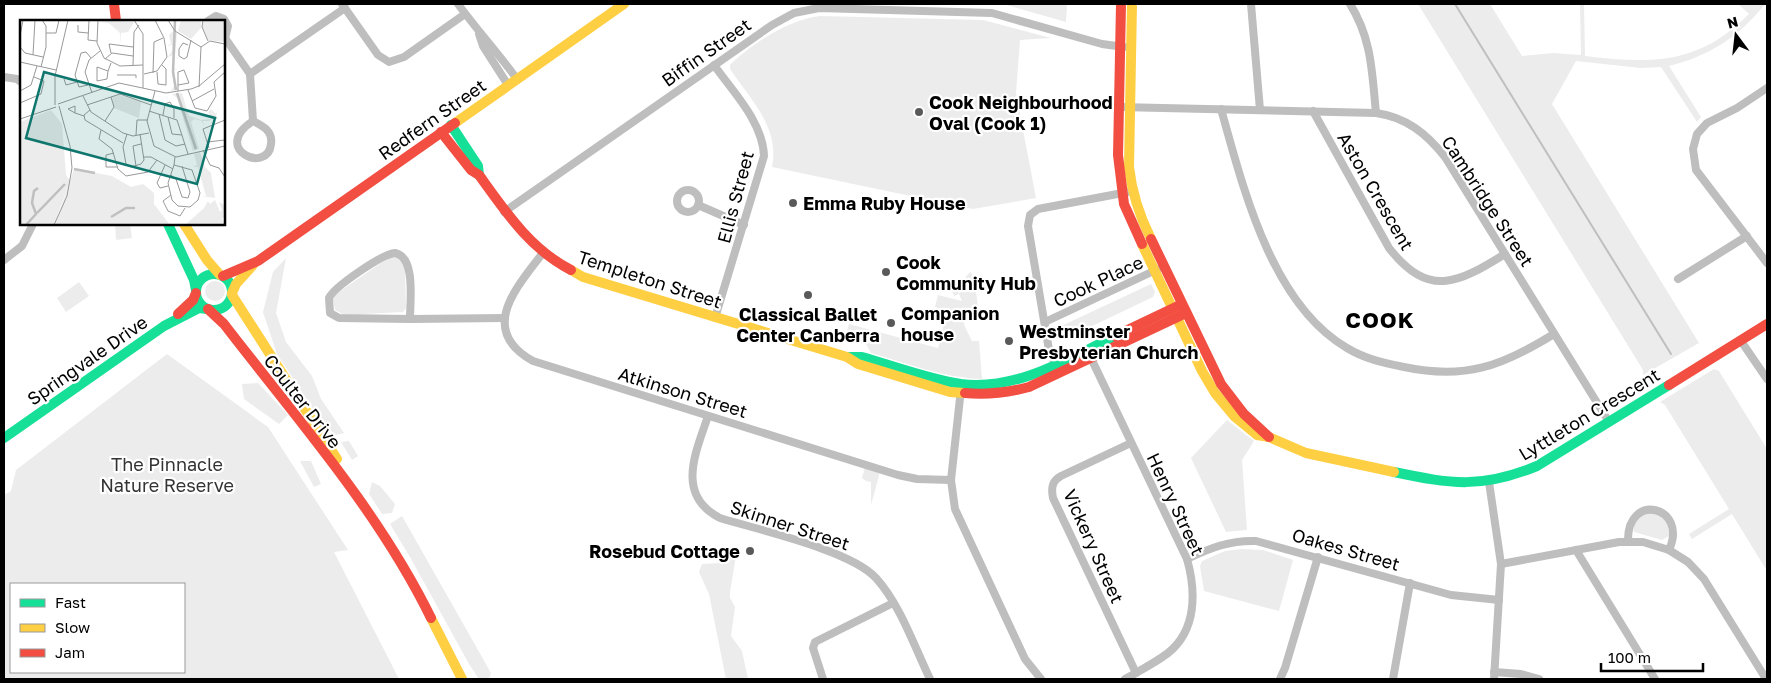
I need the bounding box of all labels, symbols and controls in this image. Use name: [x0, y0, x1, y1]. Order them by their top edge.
north arrow: [1711, 10, 1761, 60]
text: N: [1725, 12, 1740, 32]
street label: Biffin Street: [657, 13, 755, 91]
inset map: [20, 20, 225, 225]
street label: Redfern Street: [374, 74, 490, 164]
place label: Cook Neighbourhood Oval (Cook 1): [929, 91, 1113, 134]
marker: Cook Neighbourhood Oval (Cook 1): [913, 106, 925, 118]
street label: Aston Crescent: [1333, 128, 1419, 254]
street label: Cambridge Street: [1437, 131, 1539, 271]
street label: Ellis Street: [712, 148, 758, 246]
place label: Emma Ruby House: [803, 192, 966, 214]
marker: Emma Ruby House: [787, 197, 799, 209]
street label: Templeton Street: [575, 245, 725, 313]
place label: Cook Community Hub: [896, 251, 1036, 294]
street label: Cook Place: [1050, 251, 1146, 311]
marker: Cook Community Hub: [880, 266, 892, 278]
marker: Classical Ballet Center Canberra: [802, 289, 814, 301]
place label: Companion house: [901, 302, 999, 345]
place label: Classical Ballet Center Canberra: [736, 303, 880, 346]
district label: COOK: [1345, 306, 1415, 333]
street label: Springvale Drive: [23, 310, 151, 410]
marker: Companion house: [885, 317, 897, 329]
place label: Westminster Presbyterian Church: [1019, 320, 1198, 363]
marker: Westminster Presbyterian Church: [1003, 335, 1015, 347]
street label: Coulter Drive: [260, 350, 346, 452]
street label: Atkinson Street: [616, 362, 750, 422]
street label: Lyttleton Crescent: [1514, 363, 1664, 465]
street label: Henry Street: [1143, 449, 1209, 559]
park label: The Pinnacle Nature Reserve: [100, 453, 234, 496]
street label: Vickery Street: [1059, 486, 1129, 606]
street label: Skinner Street: [728, 495, 852, 555]
street label: Oakes Street: [1290, 523, 1402, 575]
place label: Rosebud Cottage: [589, 540, 740, 562]
marker: Rosebud Cottage: [744, 545, 756, 557]
legend: [10, 583, 185, 673]
text: Fast: [55, 593, 86, 611]
text: Slow: [55, 618, 90, 636]
scale bar: [1601, 640, 1704, 672]
text: Jam: [55, 643, 85, 661]
text: 100 m: [1608, 648, 1651, 666]

